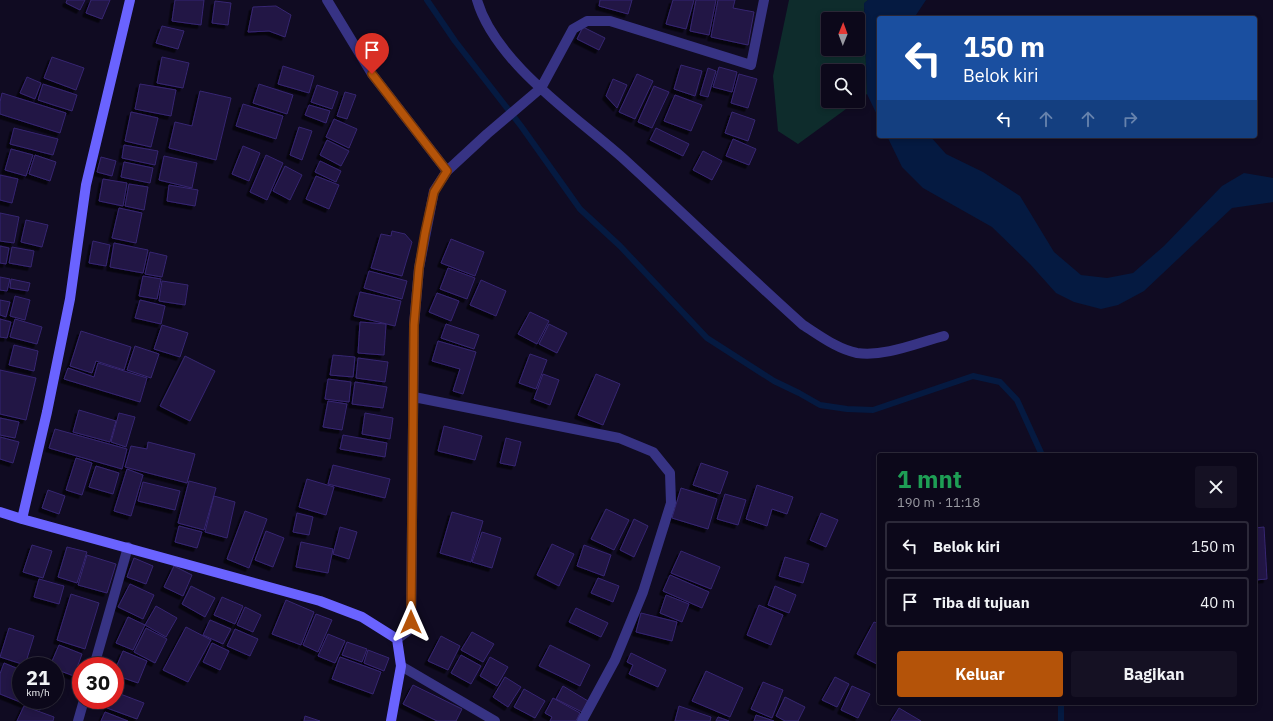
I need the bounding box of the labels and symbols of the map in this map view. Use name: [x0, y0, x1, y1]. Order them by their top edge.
north arrow: [821, 12, 865, 56]
pin: [355, 33, 389, 74]
position arrow: [390, 601, 432, 643]
speed limit sign: 30: [72, 657, 124, 709]

